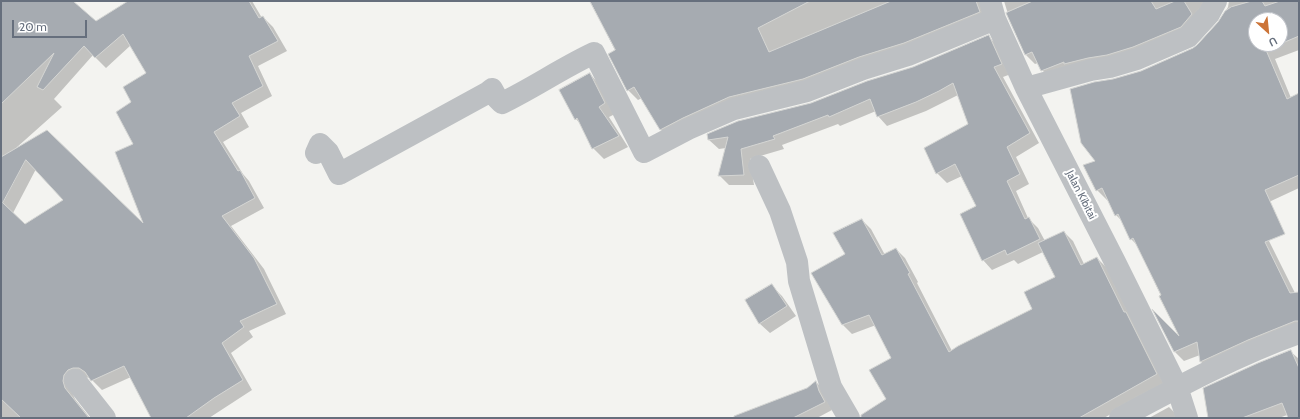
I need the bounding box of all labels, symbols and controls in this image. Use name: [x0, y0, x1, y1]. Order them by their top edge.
scale bar: [14, 12, 89, 38]
north arrow: [1248, 12, 1288, 52]
text: 20 m: [19, 19, 47, 34]
text: U: [1266, 34, 1280, 50]
street label: Jalan Kibitai: [1063, 168, 1099, 222]

